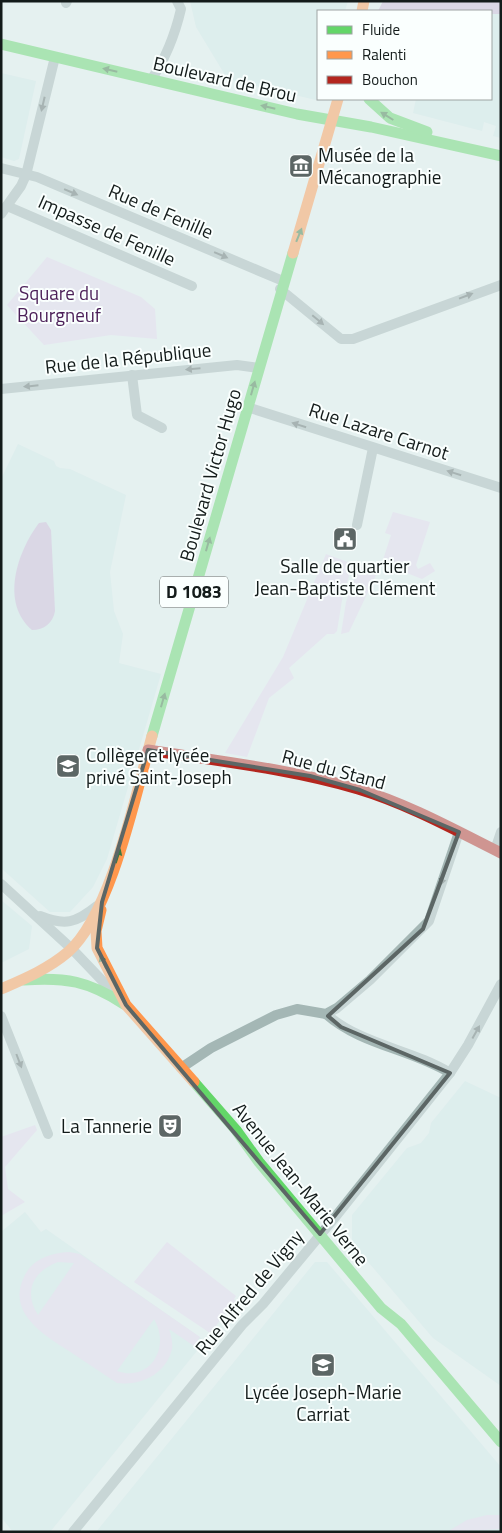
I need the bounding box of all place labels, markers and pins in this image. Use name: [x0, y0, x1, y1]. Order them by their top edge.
place label: Musée de la Mécanographie: [318, 140, 441, 191]
museum icon: Musée de la Mécanographie: [288, 153, 314, 179]
public building icon: Salle de quartier Jean-Baptiste Clément: [332, 526, 358, 552]
place label: Salle de quartier Jean-Baptiste Clément: [255, 551, 436, 602]
place label: Collège et lycée privé Saint-Joseph: [86, 740, 232, 791]
school or university icon: Collège et lycée privé Saint-Joseph: [55, 753, 81, 779]
place label: La Tannerie: [61, 1111, 152, 1140]
theatre icon: La Tannerie: [157, 1113, 183, 1139]
school or university icon: Lycée Joseph-Marie Carriat: [310, 1352, 336, 1378]
place label: Lycée Joseph-Marie Carriat: [245, 1377, 401, 1428]

